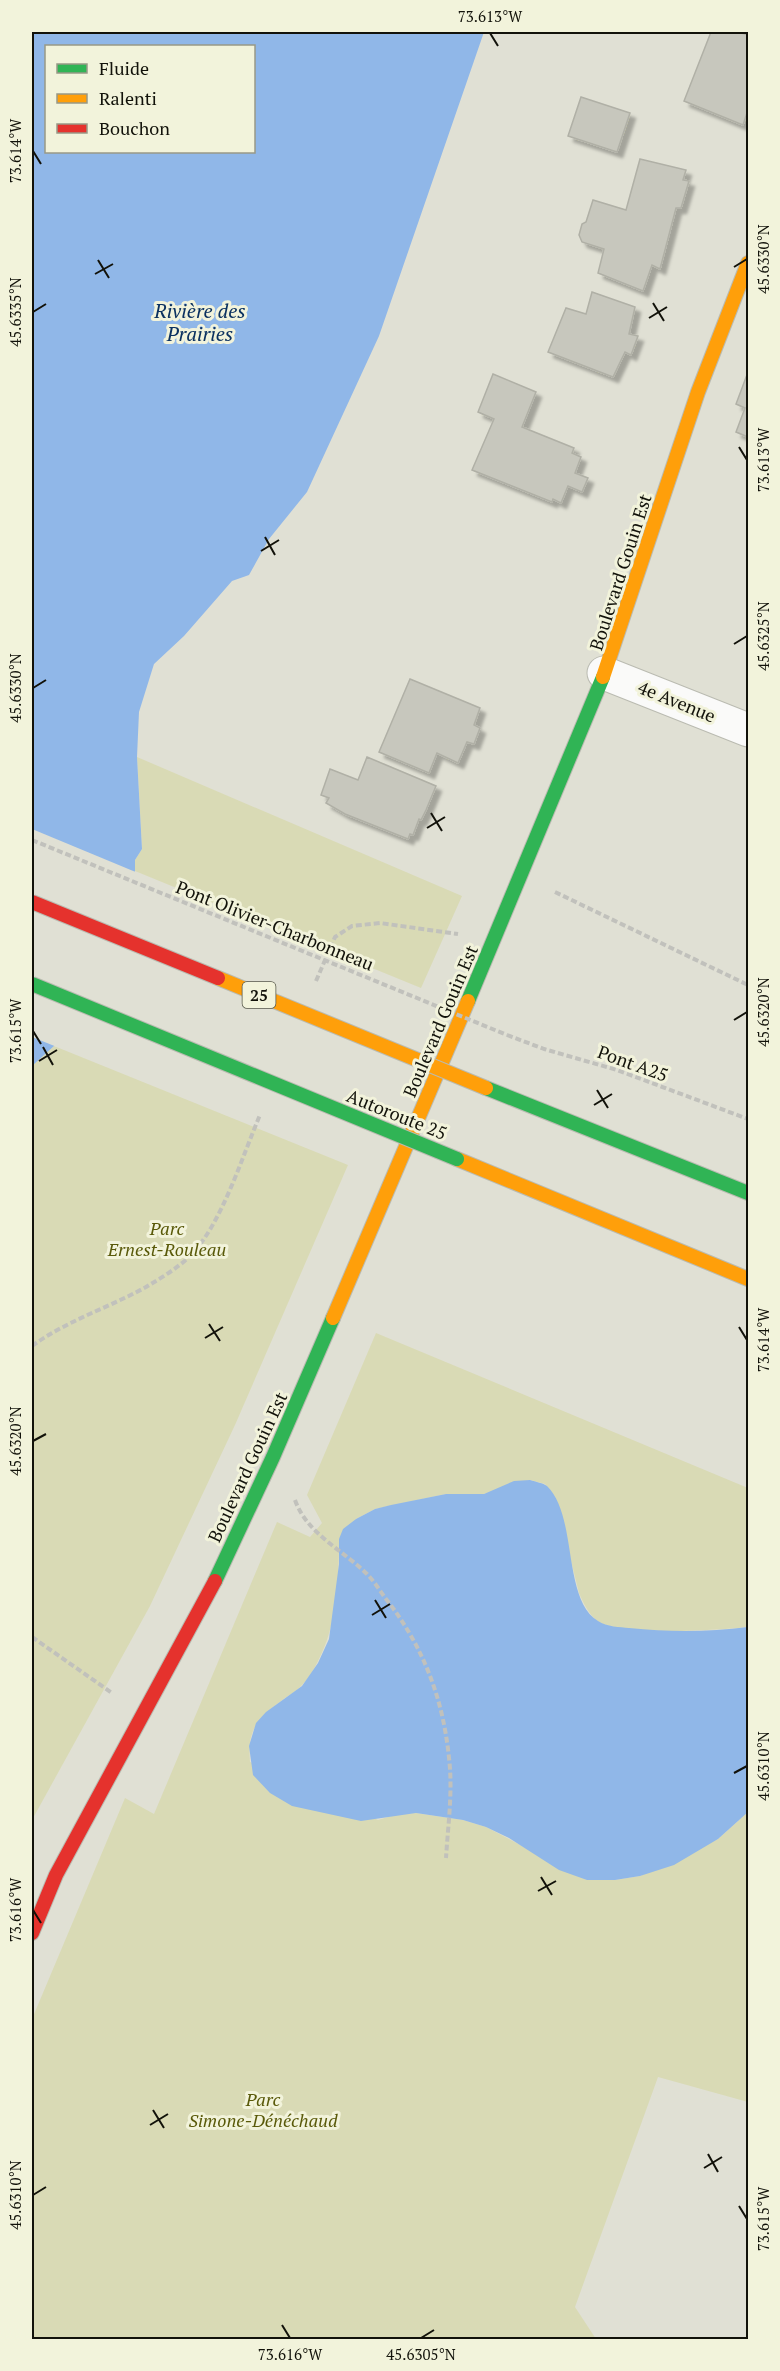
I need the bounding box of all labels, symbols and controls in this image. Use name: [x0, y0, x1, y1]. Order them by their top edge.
text: 73.613°W: [458, 6, 523, 26]
legend: [45, 45, 255, 153]
text: Fluide: [99, 56, 149, 80]
text: Ralenti: [99, 86, 157, 110]
text: Bouchon: [99, 116, 170, 140]
text: 73.614°W: [5, 118, 25, 183]
text: 45.6330°N: [753, 224, 773, 294]
text: 45.6335°N: [5, 277, 25, 347]
water label: Rivière des Prairies: [153, 297, 246, 347]
text: 73.613°W: [753, 427, 773, 492]
street label: Boulevard Gouin Est: [583, 490, 657, 653]
text: 45.6325°N: [753, 601, 773, 671]
text: 45.6330°N: [5, 653, 25, 723]
street label: 4e Avenue: [635, 675, 719, 727]
street label: Pont Olivier-Charbonneau: [173, 874, 377, 976]
street label: Boulevard Gouin Est: [397, 941, 483, 1101]
text: 45.6320°N: [753, 977, 773, 1047]
road number: 25: [242, 982, 276, 1008]
text: 73.615°W: [5, 998, 25, 1063]
street label: Pont A25: [595, 1039, 671, 1087]
street label: Autoroute 25: [343, 1083, 451, 1145]
park label: Parc Ernest-Rouleau: [107, 1216, 226, 1261]
text: 73.614°W: [753, 1307, 773, 1372]
street label: Boulevard Gouin Est: [202, 1388, 292, 1546]
text: 45.6320°N: [5, 1406, 25, 1476]
text: 45.6310°N: [753, 1731, 773, 1801]
text: 73.616°W: [5, 1877, 25, 1942]
park label: Parc Simone-Dénéchaud: [188, 2087, 338, 2132]
text: 45.6310°N: [5, 2160, 25, 2230]
text: 73.615°W: [753, 2186, 773, 2251]
text: 73.616°W: [258, 2344, 323, 2364]
text: 45.6305°N: [386, 2344, 456, 2364]

